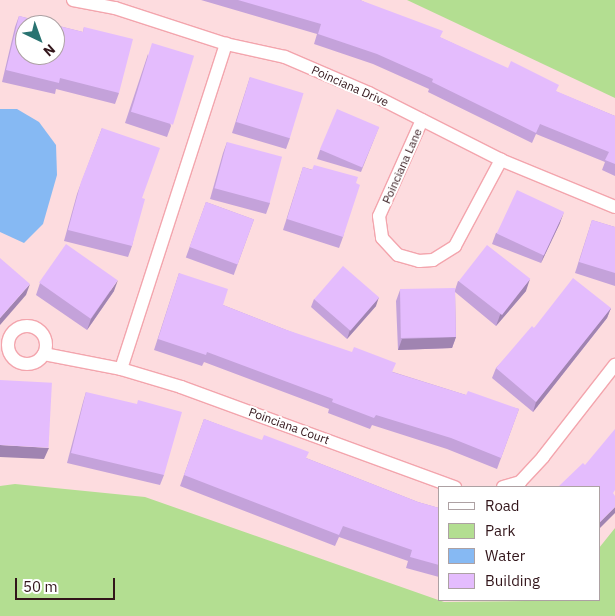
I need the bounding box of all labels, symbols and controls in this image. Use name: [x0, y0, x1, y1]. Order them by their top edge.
north arrow: [15, 15, 65, 65]
text: N: [40, 40, 59, 60]
street label: Poinciana Drive: [309, 63, 391, 109]
street label: Poinciana Lane: [379, 126, 425, 206]
street label: Poinciana Court: [247, 405, 331, 447]
legend: [438, 486, 600, 601]
text: Road: [485, 496, 520, 515]
text: Park: [485, 521, 515, 540]
text: Water: [485, 546, 525, 565]
scale bar: [18, 568, 118, 600]
text: Building: [485, 571, 540, 590]
text: 50 m: [23, 577, 58, 596]

